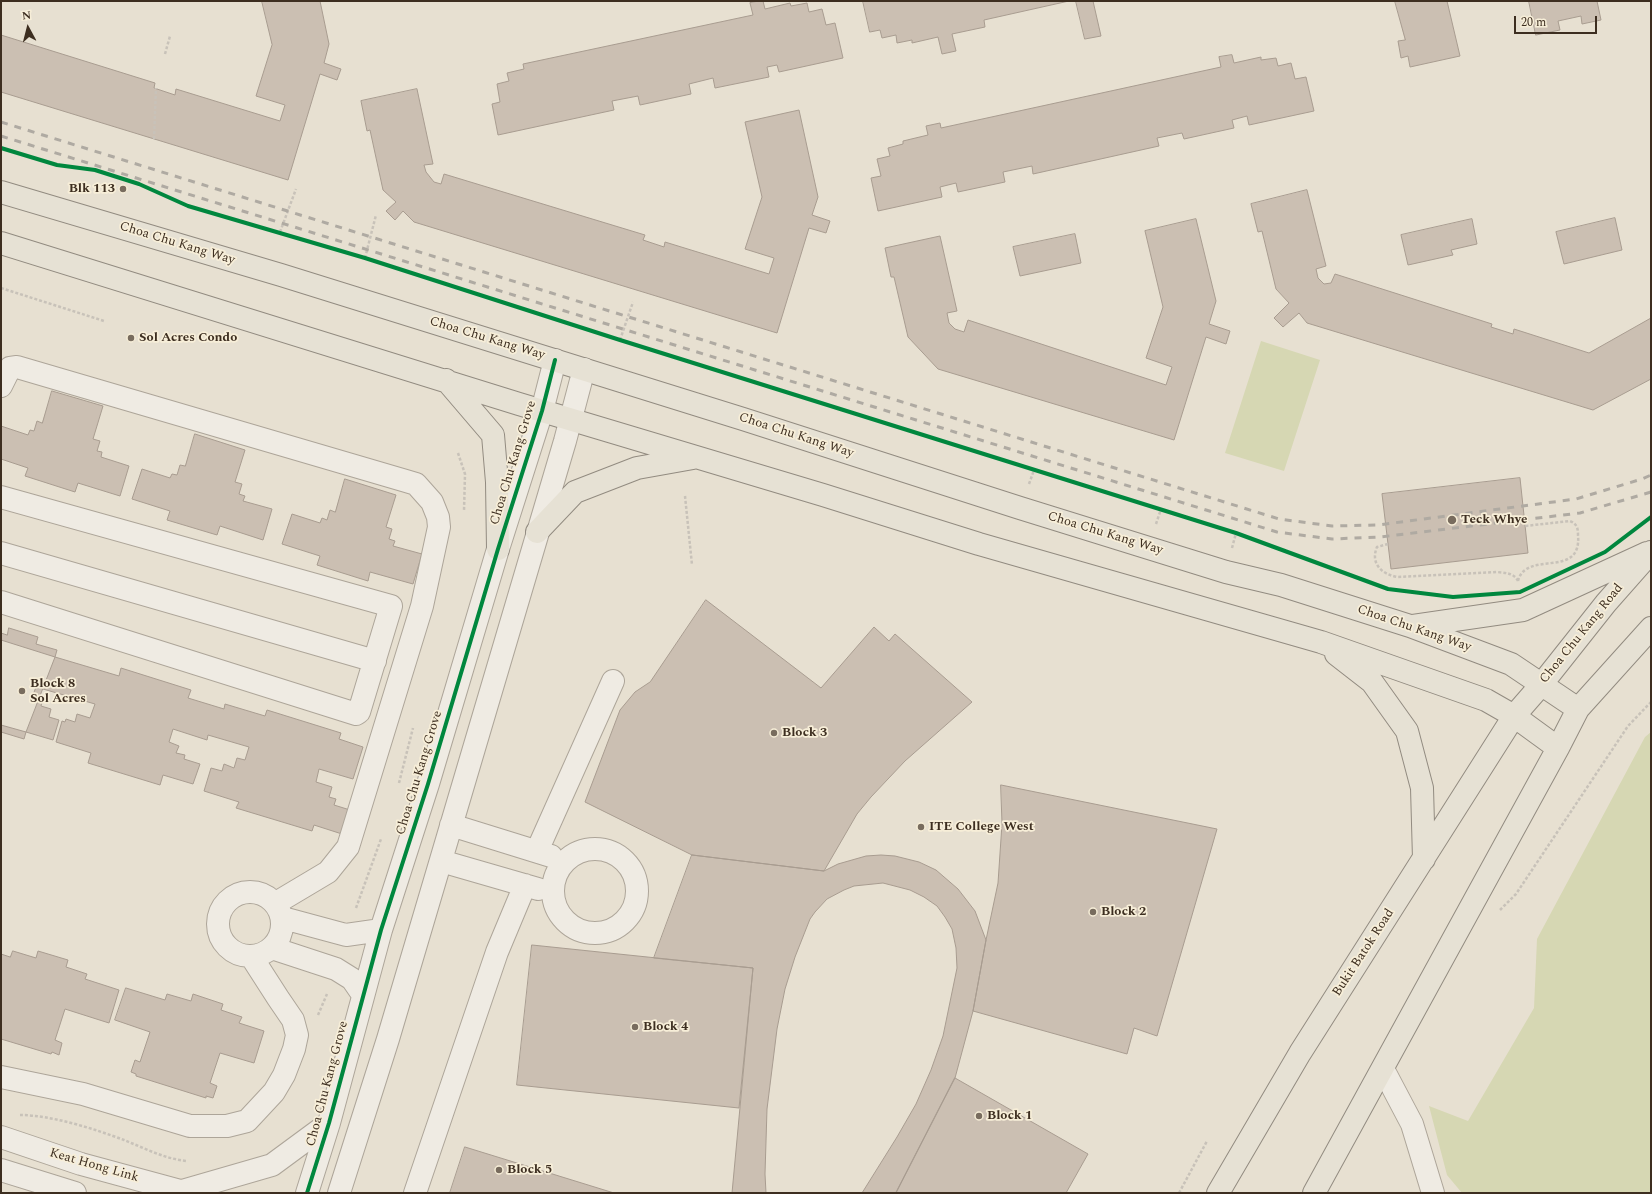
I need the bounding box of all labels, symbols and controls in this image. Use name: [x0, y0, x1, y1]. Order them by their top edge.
text: N: [21, 7, 32, 25]
north arrow: [8, 8, 48, 48]
scale bar: [1516, 8, 1599, 34]
text: 20 m: [1521, 13, 1546, 32]
place label: Blk 113: [69, 181, 115, 197]
marker: Blk 113: [118, 184, 128, 194]
street label: Choa Chu Kang Way: [118, 219, 236, 269]
street label: Choa Chu Kang Way: [428, 314, 546, 364]
place label: Sol Acres Condo: [139, 330, 237, 346]
marker: Sol Acres Condo: [126, 333, 136, 343]
street label: Choa Chu Kang Grove: [488, 399, 540, 527]
street label: Choa Chu Kang Way: [737, 410, 855, 462]
street label: Choa Chu Kang Way: [1046, 509, 1164, 559]
place label: Teck Whye: [1461, 512, 1528, 528]
marker: Teck Whye: [1446, 514, 1458, 526]
street label: Choa Chu Kang Road: [1537, 581, 1627, 687]
street label: Choa Chu Kang Way: [1355, 602, 1473, 656]
place label: Block 8 Sol Acres: [30, 676, 86, 707]
marker: Block 8 Sol Acres: [17, 686, 27, 696]
street label: Choa Chu Kang Grove: [394, 709, 446, 837]
place label: Block 3: [782, 725, 827, 741]
marker: Block 3: [769, 728, 779, 738]
place label: ITE College West: [929, 819, 1034, 835]
marker: ITE College West: [916, 822, 926, 832]
place label: Block 2: [1101, 904, 1146, 920]
street label: Bukit Batok Road: [1330, 906, 1398, 1000]
marker: Block 2: [1088, 907, 1098, 917]
place label: Block 4: [643, 1019, 688, 1035]
street label: Choa Chu Kang Grove: [304, 1020, 352, 1148]
marker: Block 4: [630, 1022, 640, 1032]
place label: Block 1: [987, 1108, 1032, 1124]
marker: Block 1: [974, 1111, 984, 1121]
street label: Keat Hong Link: [48, 1146, 140, 1186]
place label: Block 5: [507, 1162, 552, 1178]
marker: Block 5: [494, 1165, 504, 1175]

